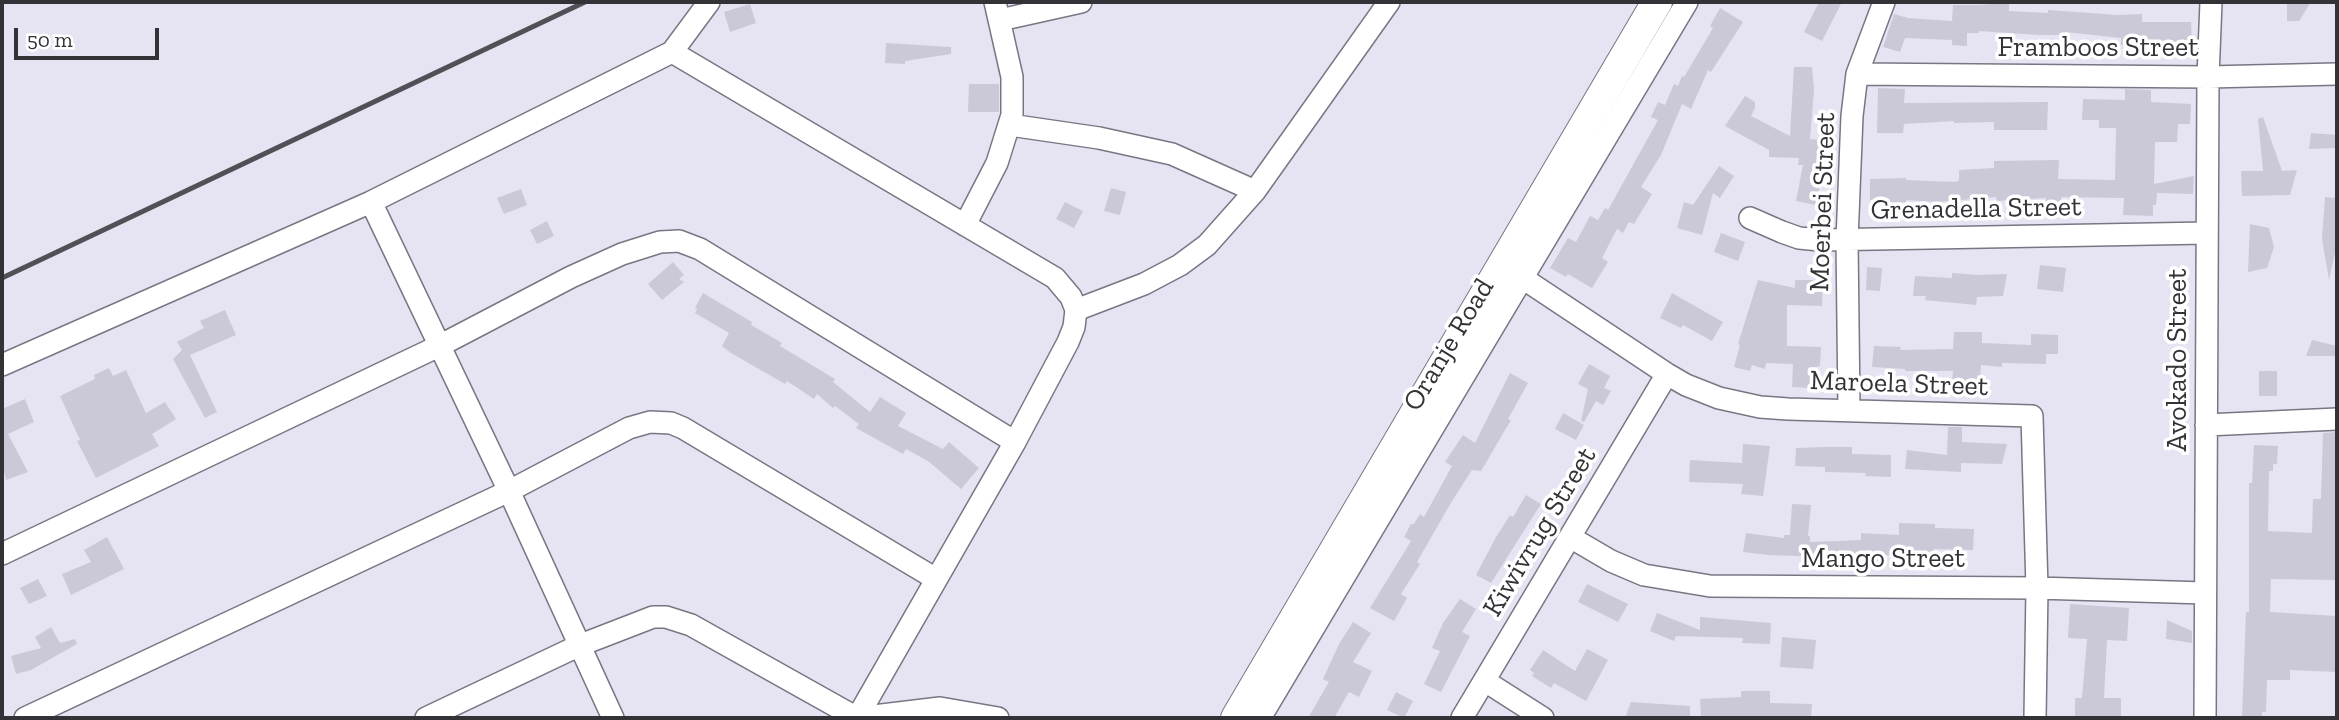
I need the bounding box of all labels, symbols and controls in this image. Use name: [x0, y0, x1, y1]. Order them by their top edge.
scale bar: [18, 14, 163, 58]
text: 50 m: [27, 27, 73, 52]
street label: Framboos Street: [1997, 31, 2199, 65]
street label: Moerbei Street: [1803, 112, 1843, 292]
street label: Grenadella Street: [1870, 190, 2082, 228]
street label: Avokado Street: [2161, 269, 2195, 451]
street label: Oranje Road: [1396, 273, 1502, 417]
street label: Maroela Street: [1809, 364, 1989, 404]
street label: Kiwivrug Street: [1476, 441, 1604, 623]
street label: Mango Street: [1801, 542, 1965, 576]

